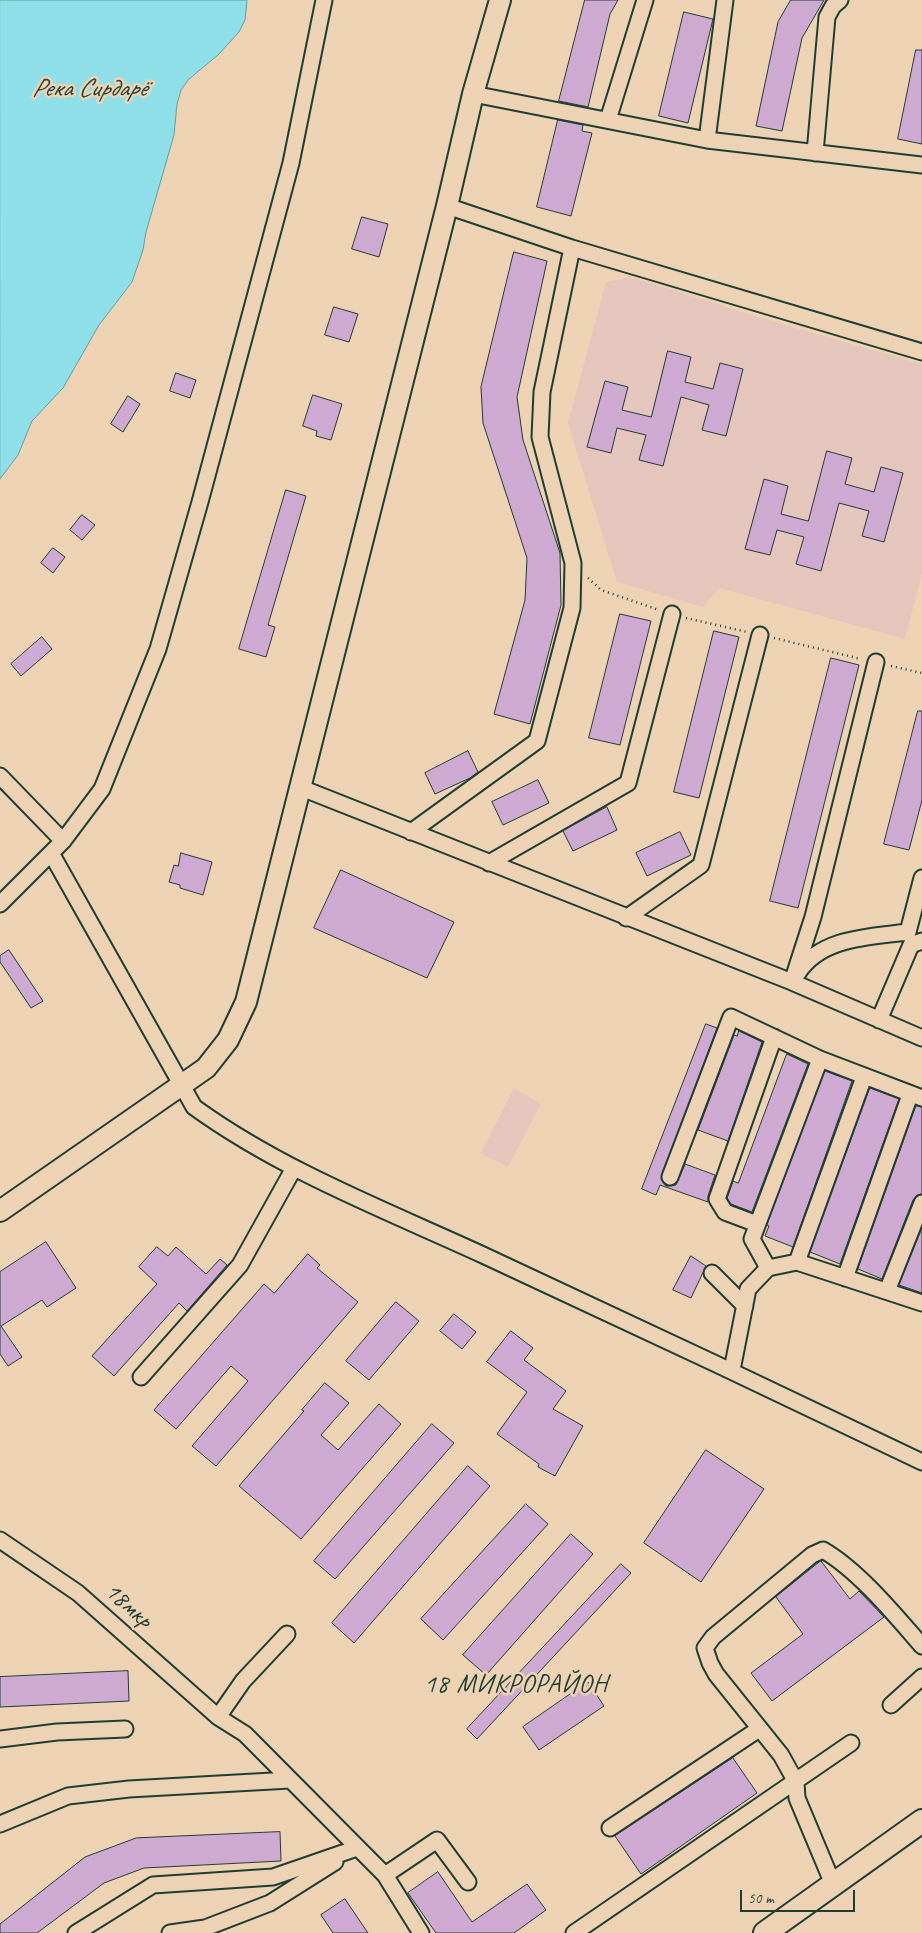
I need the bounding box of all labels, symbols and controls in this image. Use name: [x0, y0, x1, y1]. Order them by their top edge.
water label: Река Сирдарё: [32, 73, 146, 105]
street label: 18мкр: [98, 1577, 158, 1635]
district label: 18 МИКРОРАЙОН: [422, 1669, 610, 1701]
scale bar: [742, 1880, 857, 1912]
text: 50 m: [748, 1889, 774, 1908]

